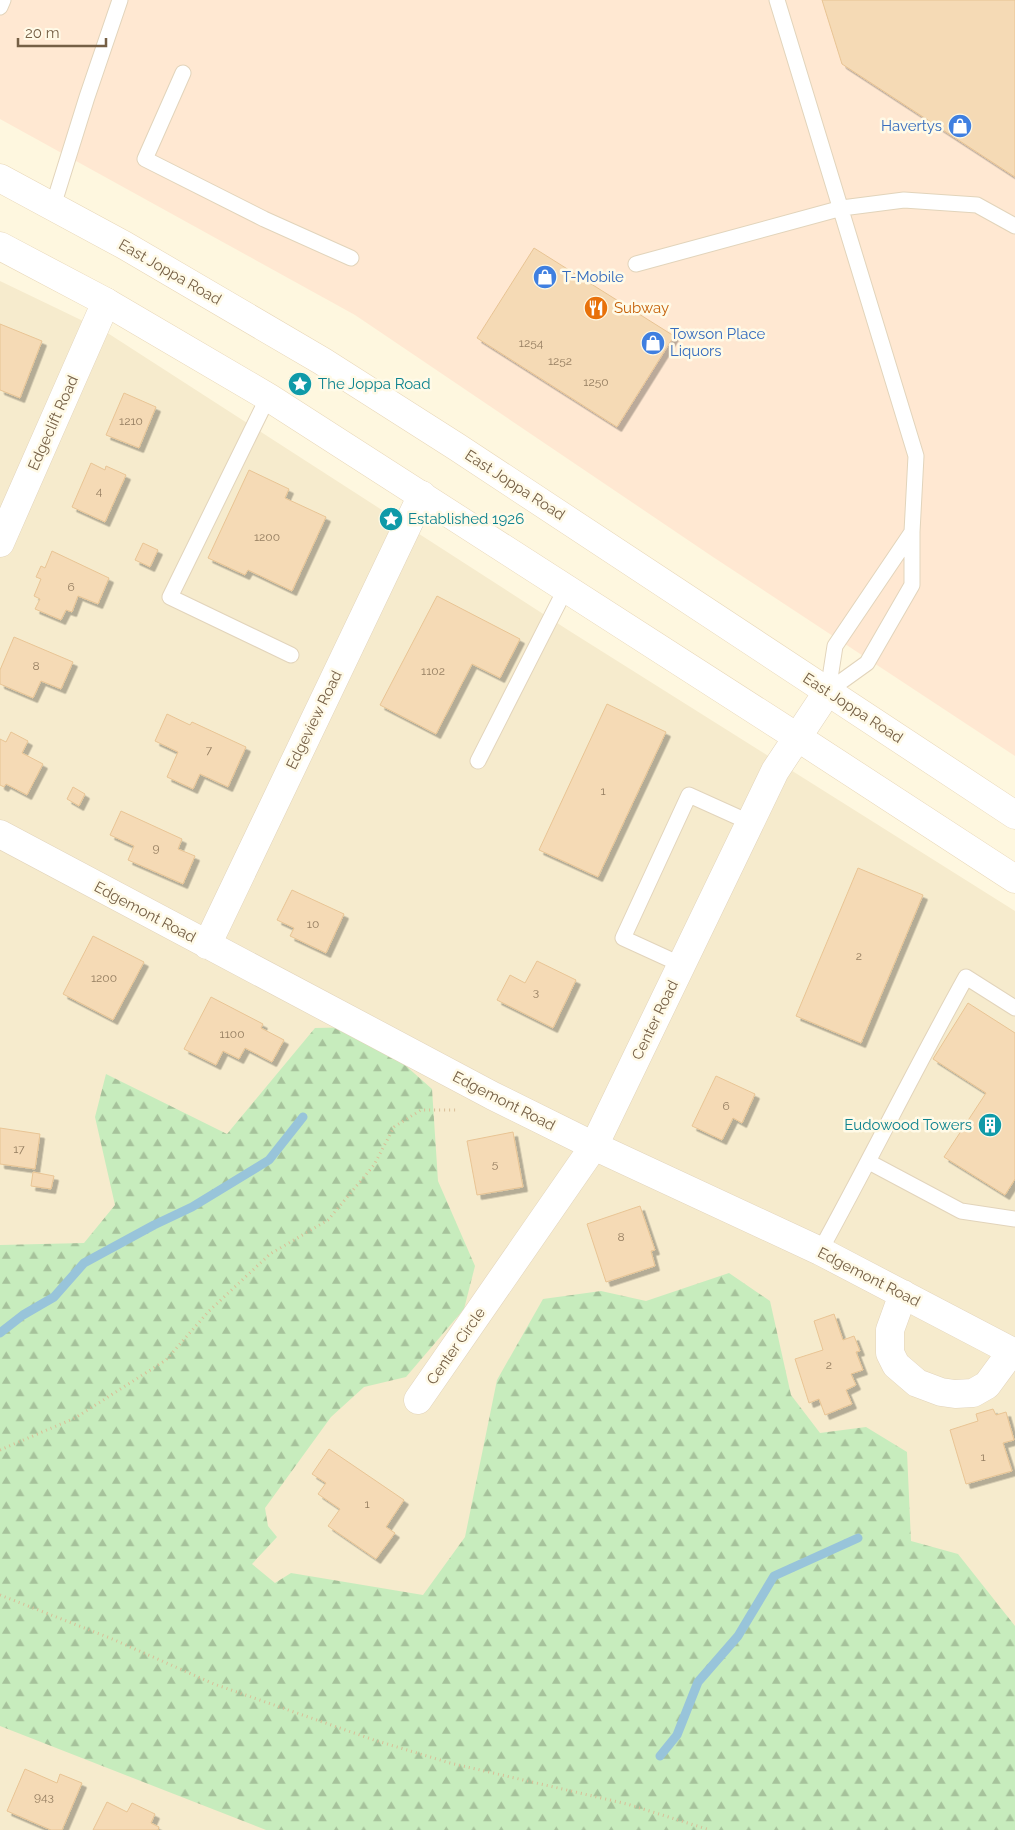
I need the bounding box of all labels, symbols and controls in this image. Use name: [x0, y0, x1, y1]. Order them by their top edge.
scale bar: [18, 15, 105, 47]
text: 20 m: [25, 24, 60, 42]
shop icon: Havertys: [947, 113, 973, 139]
place label: Havertys: [881, 117, 942, 135]
street label: East Joppa Road: [116, 235, 224, 309]
shop icon: T-Mobile: [532, 264, 558, 290]
place label: T-Mobile: [562, 268, 624, 286]
restaurant icon: Subway: [583, 295, 609, 321]
place label: Subway: [614, 299, 669, 317]
place label: Towson Place Liquors: [670, 325, 766, 360]
shop icon: Towson Place Liquors: [640, 330, 666, 356]
house number: 1254: [519, 336, 544, 350]
house number: 1252: [548, 354, 572, 368]
place icon: The Joppa Road: [287, 371, 313, 397]
street label: Edgeclift Road: [24, 373, 82, 473]
place label: The Joppa Road: [318, 375, 431, 393]
house number: 1250: [583, 375, 609, 389]
house number: 1210: [119, 414, 143, 428]
street label: East Joppa Road: [462, 446, 568, 524]
house number: 4: [96, 484, 103, 498]
place icon: Established 1926: [378, 506, 404, 532]
place label: Established 1926: [408, 510, 524, 528]
house number: 1200: [254, 530, 280, 544]
house number: 6: [67, 580, 75, 594]
house number: 8: [32, 659, 40, 673]
house number: 1102: [421, 664, 445, 678]
street label: Edgeview Road: [282, 668, 346, 772]
street label: East Joppa Road: [800, 669, 906, 747]
house number: 7: [206, 743, 213, 757]
house number: 1: [600, 784, 606, 798]
house number: 9: [152, 841, 160, 855]
street label: Edgemont Road: [91, 878, 199, 946]
house number: 10: [307, 917, 319, 931]
house number: 2: [856, 949, 862, 963]
house number: 1200: [91, 971, 117, 985]
street label: Center Road: [628, 977, 682, 1063]
house number: 3: [533, 985, 539, 999]
house number: 1100: [220, 1027, 244, 1041]
street label: Edgemont Road: [450, 1067, 558, 1135]
house number: 6: [722, 1099, 730, 1113]
building icon: Eudowood Towers: [977, 1112, 1003, 1138]
place label: Eudowood Towers: [844, 1116, 972, 1134]
house number: 17: [13, 1142, 25, 1156]
house number: 5: [492, 1157, 499, 1171]
house number: 8: [617, 1230, 625, 1244]
street label: Edgemont Road: [815, 1243, 923, 1311]
street label: Center Circle: [423, 1304, 489, 1388]
house number: 2: [826, 1358, 832, 1372]
house number: 1: [980, 1450, 986, 1464]
house number: 1: [364, 1497, 370, 1511]
house number: 943: [34, 1790, 54, 1804]

